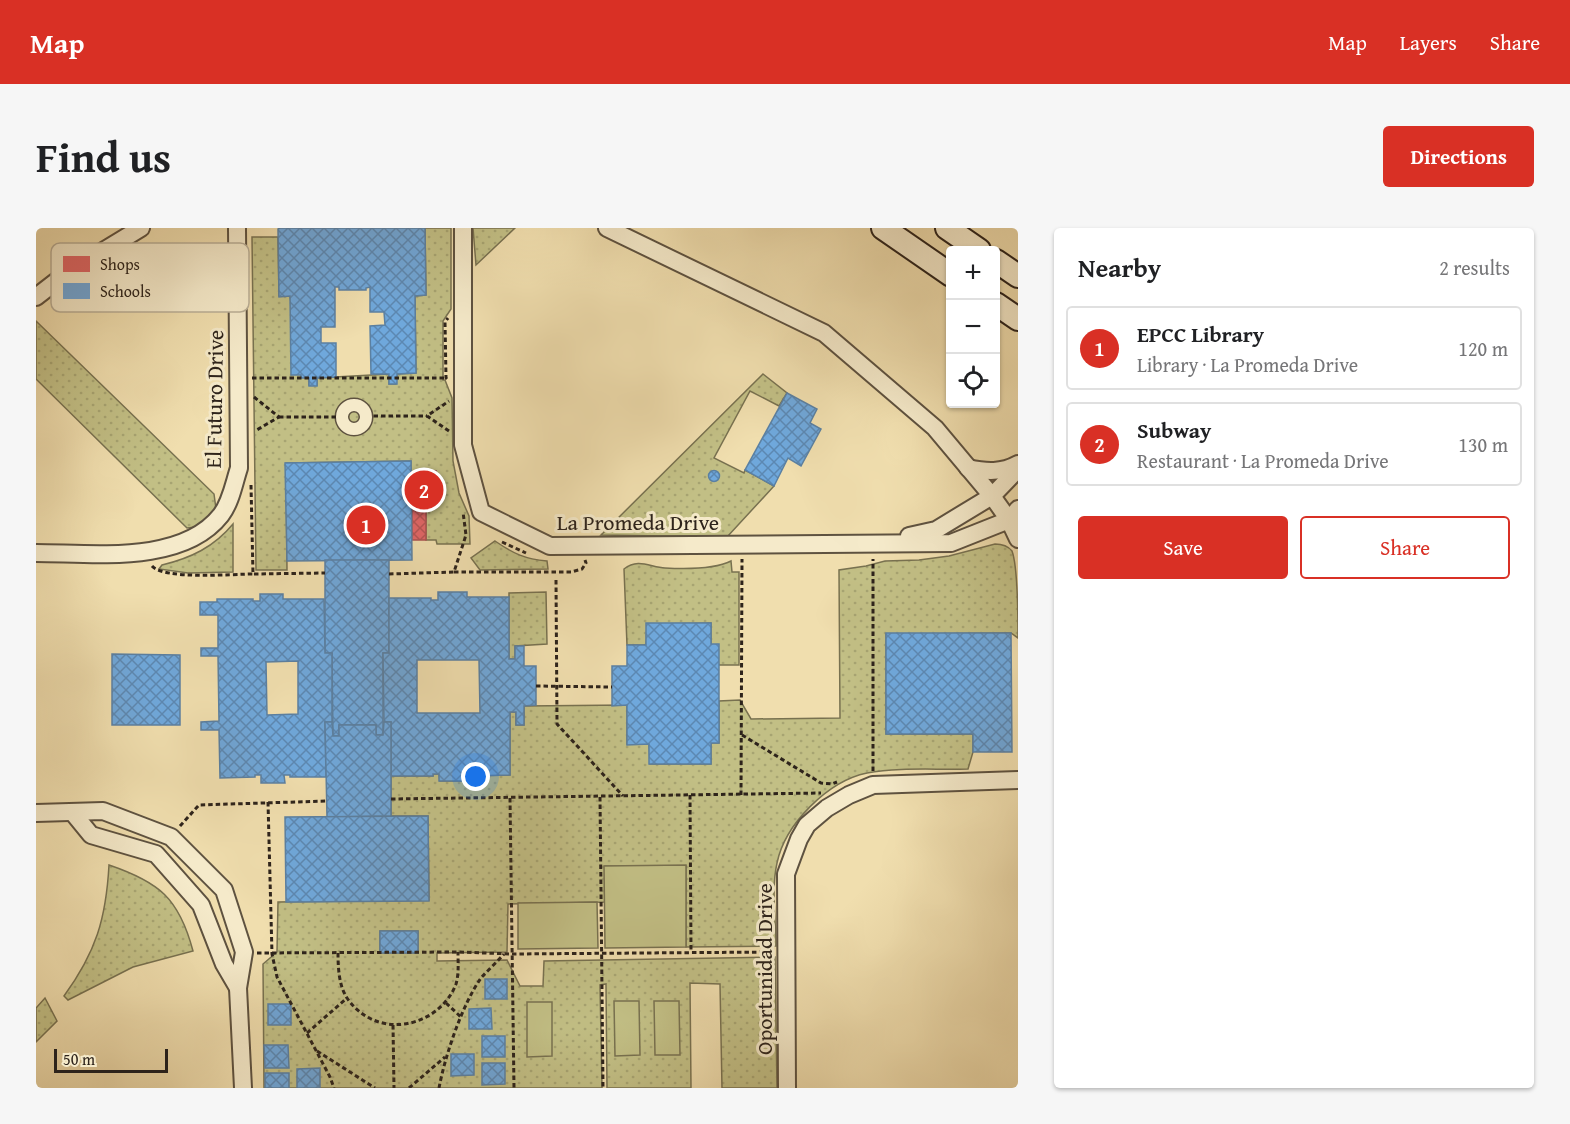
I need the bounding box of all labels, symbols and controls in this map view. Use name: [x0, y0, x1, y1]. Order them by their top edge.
text: Map: [30, 22, 84, 63]
text: Map: [1328, 27, 1367, 58]
text: Layers: [1400, 27, 1457, 58]
text: Share: [1490, 27, 1540, 58]
text: Find us: [36, 126, 171, 187]
button: Directions: [1383, 126, 1534, 187]
legend: [51, 243, 249, 312]
map controls: [946, 246, 1000, 408]
button: +: [946, 246, 1000, 300]
text: Nearby: [1078, 248, 1161, 287]
text: Shops: [100, 252, 140, 276]
text: 2 results: [1439, 253, 1510, 282]
text: Schools: [100, 279, 151, 303]
button: −: [946, 300, 1000, 354]
text: EPCC Library: [1137, 318, 1264, 350]
street label: El Futuro Drive: [197, 329, 231, 469]
text: 1: [1094, 334, 1105, 363]
text: 120 m: [1458, 334, 1508, 363]
text: Library · La Promeda Drive: [1137, 350, 1358, 379]
button: locate: [946, 354, 1000, 408]
text: Subway: [1137, 414, 1211, 446]
text: 2: [1094, 430, 1105, 459]
text: 130 m: [1458, 430, 1508, 459]
text: Restaurant · La Promeda Drive: [1137, 446, 1389, 475]
pin: 2: [404, 468, 444, 512]
pin: 1: [346, 502, 386, 548]
street label: La Promeda Drive: [557, 506, 719, 538]
button: Save: [1078, 516, 1288, 579]
button: Share: [1300, 516, 1510, 579]
your location: [461, 762, 490, 791]
street label: Oportunidad Drive: [748, 883, 780, 1055]
scale bar: [54, 1046, 168, 1074]
text: 50 m: [63, 1047, 95, 1071]

